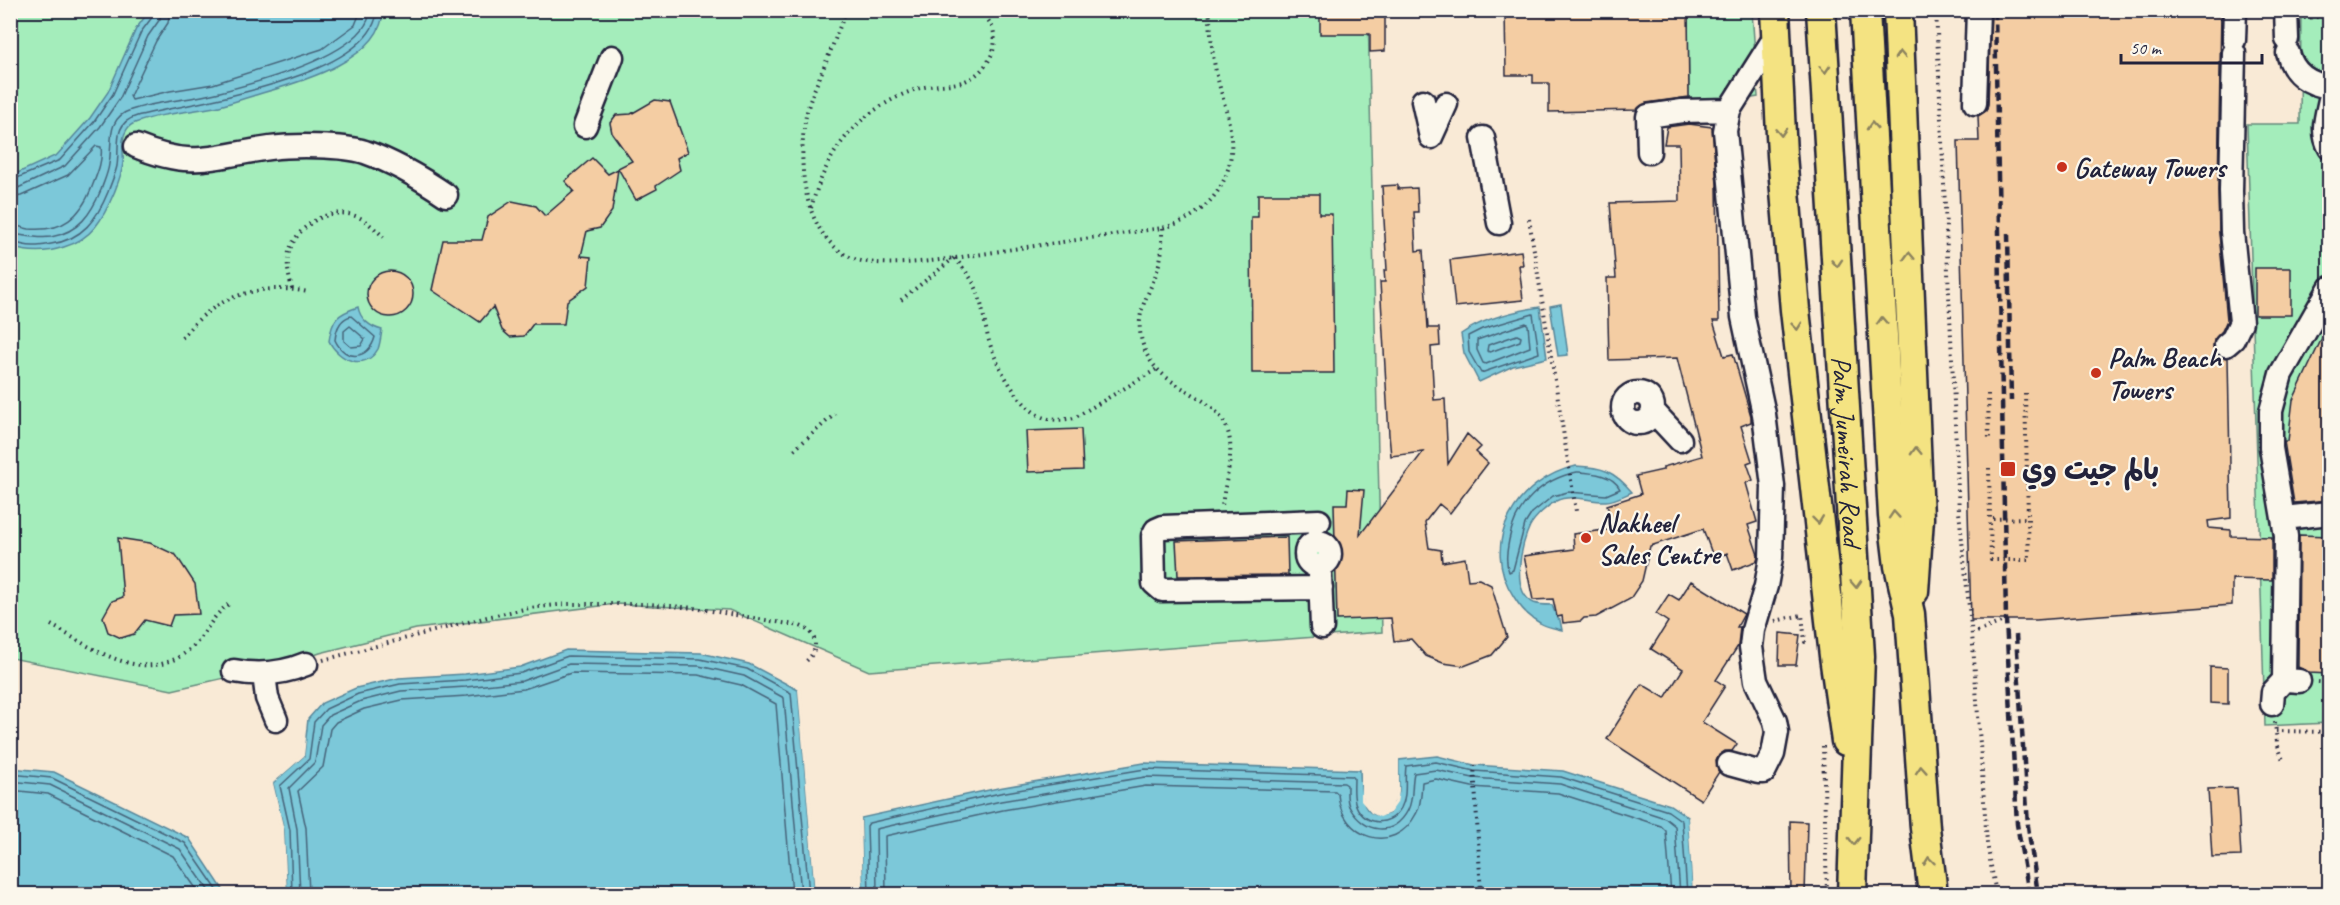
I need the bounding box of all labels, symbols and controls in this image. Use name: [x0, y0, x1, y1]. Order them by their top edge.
scale bar: [2121, 27, 2262, 65]
text: 50 m: [2130, 37, 2163, 59]
one-way arrow: [1894, 50, 1907, 59]
one-way arrow: [1818, 64, 1831, 73]
one-way arrow: [1865, 121, 1878, 130]
one-way arrow: [1775, 127, 1788, 136]
place label: Gateway Towers: [2074, 150, 2229, 185]
marker: Gateway Towers: [2055, 160, 2069, 174]
one-way arrow: [1902, 252, 1915, 261]
one-way arrow: [1831, 259, 1844, 268]
one-way arrow: [1876, 316, 1889, 325]
one-way arrow: [1790, 322, 1803, 331]
place label: Palm Beach Towers: [2108, 340, 2223, 407]
street label: Palm Jumeirah Road: [1824, 355, 1871, 551]
marker: Palm Beach Towers: [2089, 366, 2103, 380]
one-way arrow: [1910, 447, 1923, 456]
place label: بالم جيت وي: [2022, 452, 2159, 491]
marker: بالم جيت وي: [1999, 460, 2017, 478]
place label: Nakheel Sales Centre: [1598, 505, 1722, 572]
one-way arrow: [1887, 511, 1900, 520]
one-way arrow: [1812, 515, 1824, 525]
marker: Nakheel Sales Centre: [1579, 531, 1593, 545]
one-way arrow: [1849, 579, 1862, 588]
one-way arrow: [1915, 765, 1928, 775]
one-way arrow: [1848, 836, 1860, 845]
one-way arrow: [1924, 857, 1936, 866]

